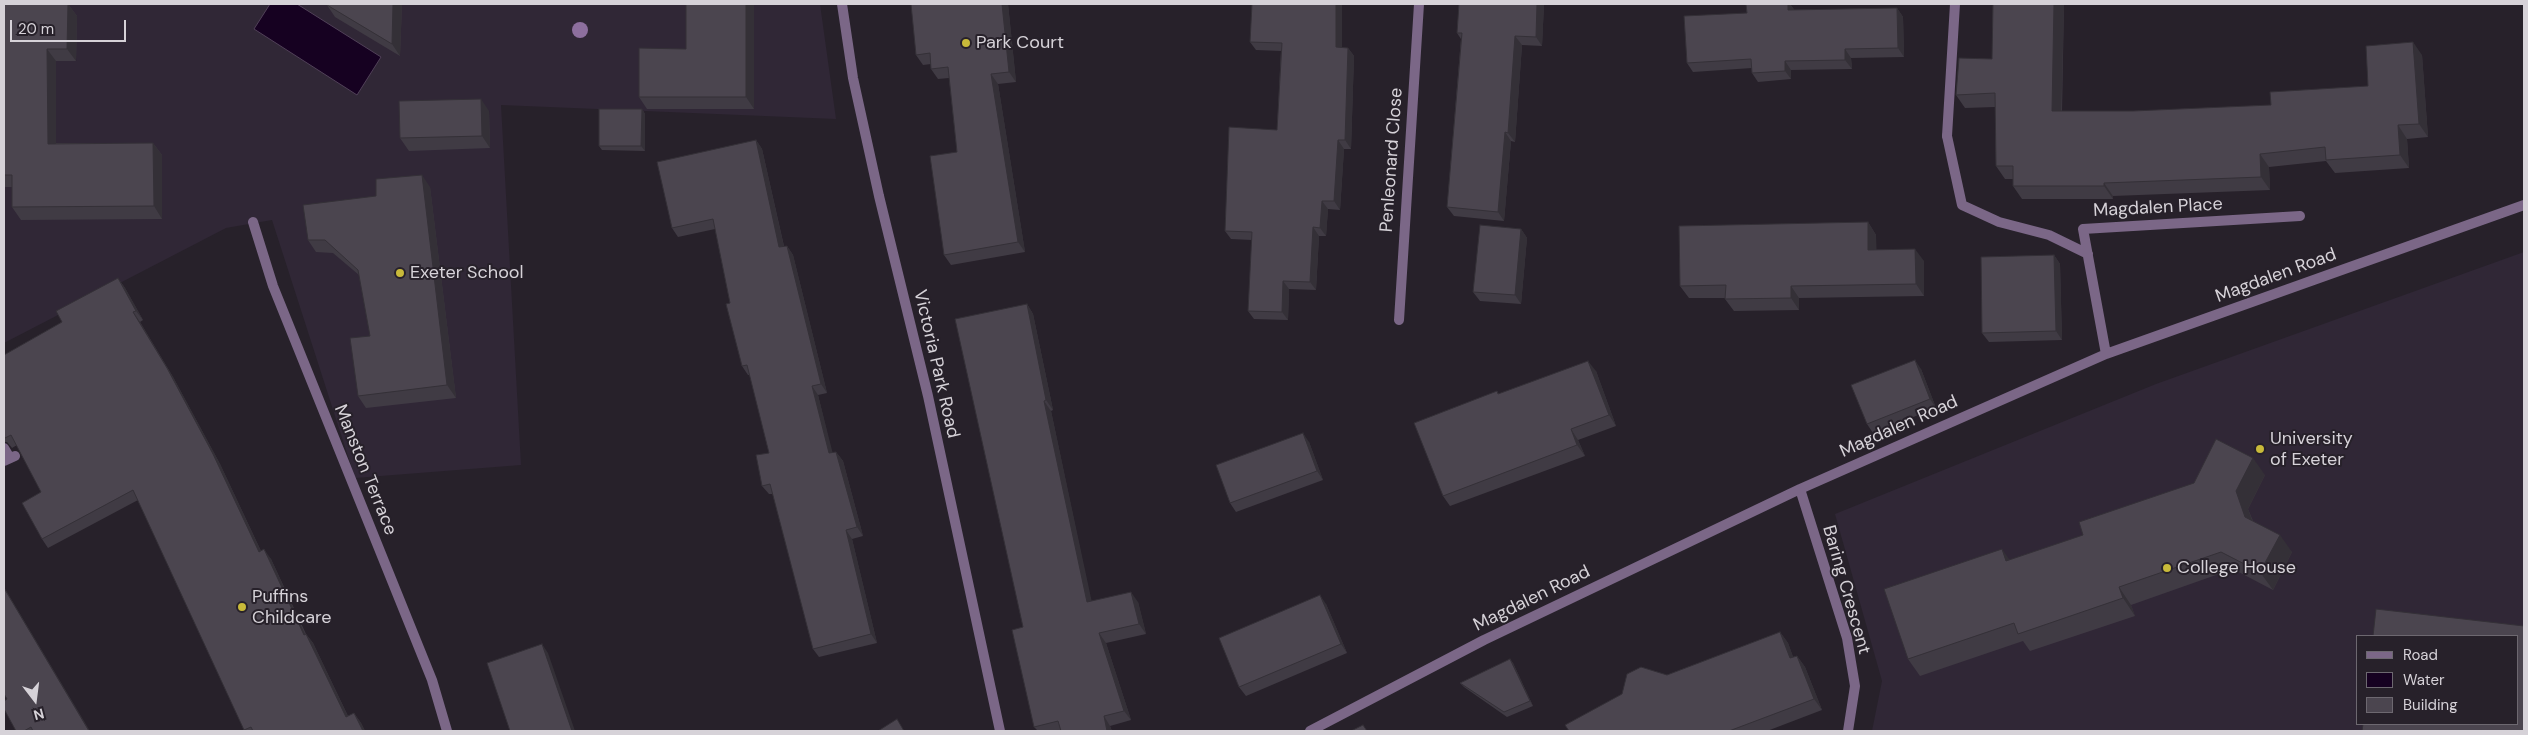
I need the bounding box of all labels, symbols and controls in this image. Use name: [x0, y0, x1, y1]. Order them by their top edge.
scale bar: [12, 10, 129, 42]
text: 20 m: [18, 19, 54, 39]
place label: Park Court: [976, 32, 1064, 54]
marker: Park Court: [960, 37, 972, 49]
street label: Penleonard Close: [1376, 87, 1408, 233]
street label: Magdalen Place: [2093, 194, 2223, 222]
street label: Magdalen Road: [2213, 244, 2339, 308]
place label: Exeter School: [410, 262, 524, 284]
marker: Exeter School: [394, 267, 406, 279]
street label: Victoria Park Road: [908, 288, 964, 440]
street label: Magdalen Road: [1837, 391, 1961, 463]
street label: Manston Terrace: [329, 402, 401, 538]
place label: University of Exeter: [2270, 428, 2353, 470]
marker: University of Exeter: [2254, 443, 2266, 455]
street label: Baring Crescent: [1817, 523, 1875, 657]
place label: College House: [2177, 557, 2296, 579]
street label: Magdalen Road: [1470, 561, 1594, 637]
marker: College House: [2161, 562, 2173, 574]
place label: Puffins Childcare: [252, 586, 332, 628]
marker: Puffins Childcare: [236, 601, 248, 613]
legend: [2356, 635, 2518, 725]
text: Road: [2403, 645, 2438, 665]
text: Water: [2403, 670, 2444, 690]
north arrow: [10, 675, 60, 725]
text: Building: [2403, 695, 2458, 715]
text: N: [32, 704, 46, 725]

